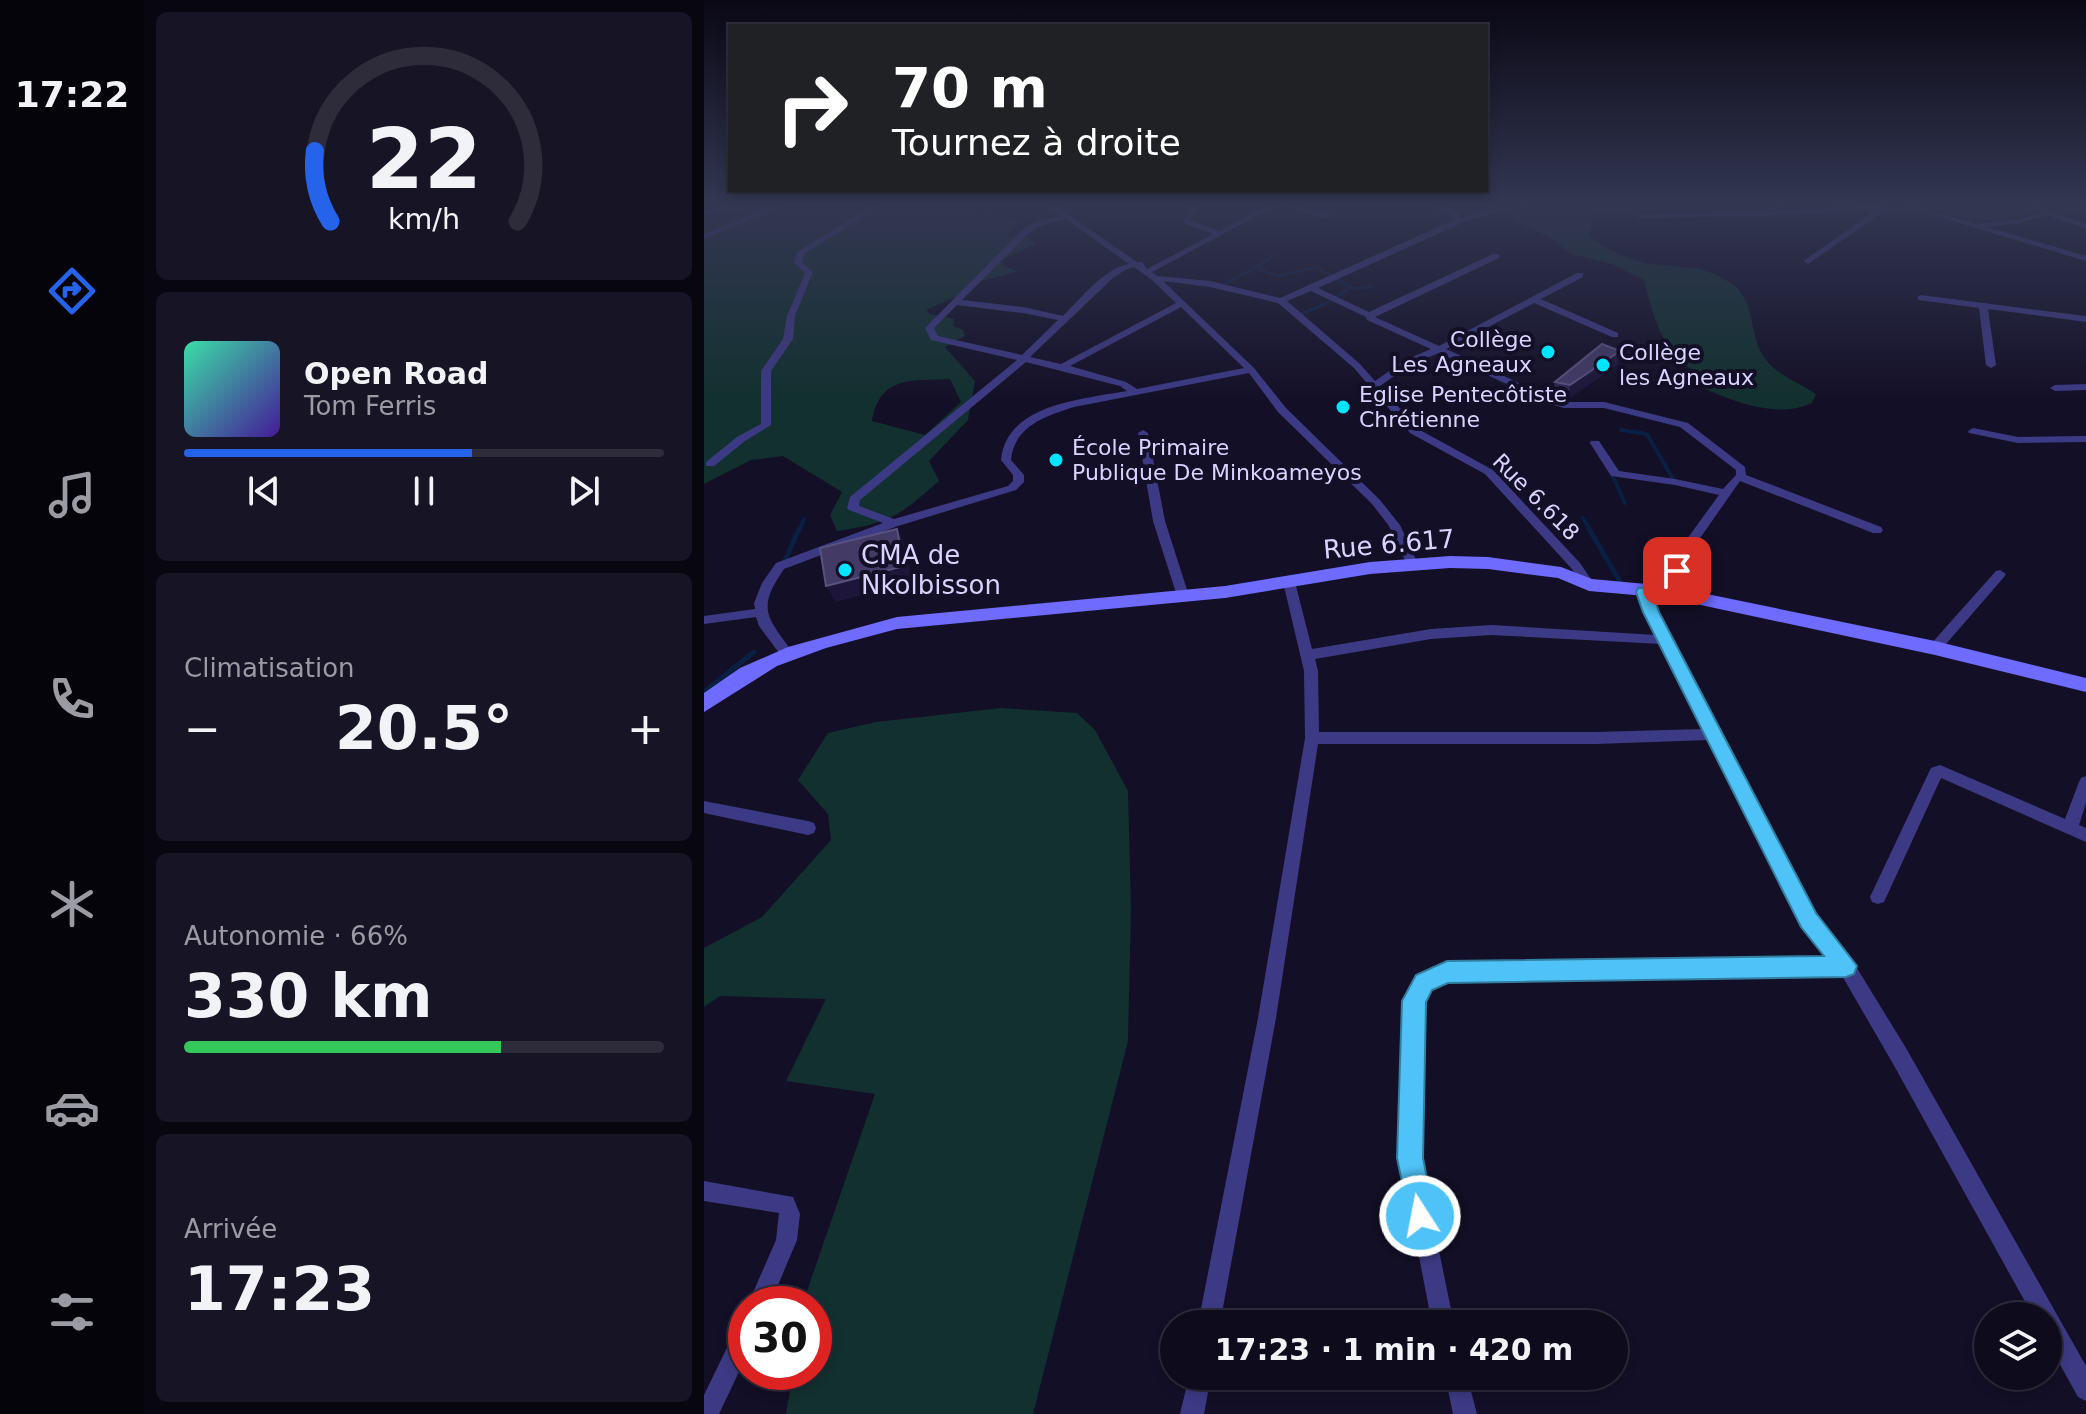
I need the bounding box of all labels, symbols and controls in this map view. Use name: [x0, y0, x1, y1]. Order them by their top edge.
text: 70 m: [892, 55, 1048, 120]
icon: right: [760, 56, 864, 160]
text: 17:22: [15, 74, 129, 115]
text: 22: [366, 111, 482, 208]
text: Tournez à droite: [892, 122, 1181, 163]
text: km/h: [388, 202, 460, 236]
icon: directions: [44, 263, 100, 319]
place label: Collège Les Agneaux: [1391, 327, 1532, 377]
place label: Collège les Agneaux: [1619, 340, 1754, 390]
marker: Collège Les Agneaux: [1539, 343, 1557, 361]
text: Open Road: [304, 356, 489, 391]
marker: Collège les Agneaux: [1594, 356, 1612, 374]
place label: Eglise Pentecôtiste Chrétienne: [1359, 382, 1567, 432]
text: Tom Ferris: [304, 391, 436, 421]
marker: Eglise Pentecôtiste Chrétienne: [1334, 398, 1352, 416]
place label: École Primaire Publique De Minkoameyos: [1072, 435, 1362, 485]
street label: Rue 6.618: [1488, 449, 1584, 545]
marker: École Primaire Publique De Minkoameyos: [1047, 451, 1065, 469]
icon: music: [44, 467, 100, 523]
icon: previous: [242, 469, 286, 513]
icon: pause: [402, 469, 446, 513]
icon: next: [562, 469, 606, 513]
street label: Rue 6.617: [1322, 523, 1456, 565]
pin: [1643, 537, 1711, 605]
place label: CMA de Nkolbisson: [861, 540, 1001, 600]
icon: arrive: [1655, 549, 1699, 593]
marker: CMA de Nkolbisson: [836, 561, 854, 579]
text: Climatisation: [184, 653, 355, 683]
icon: phone: [44, 671, 100, 727]
text: 20.5°: [335, 693, 513, 763]
text: −: [184, 703, 221, 754]
text: +: [627, 703, 664, 754]
icon: climate: [44, 876, 100, 932]
text: Autonomie · 66%: [184, 921, 408, 951]
text: 330 km: [184, 961, 433, 1031]
icon: car: [44, 1080, 100, 1136]
position arrow: [1378, 1174, 1462, 1258]
text: Arrivée: [184, 1214, 277, 1244]
text: 17:23: [184, 1254, 375, 1324]
icon: filters: [44, 1284, 100, 1340]
speed limit sign: 30: [728, 1286, 832, 1390]
map controls: [1974, 1302, 2062, 1390]
button: layers: [1974, 1302, 2062, 1390]
text: 17:23 · 1 min · 420 m: [1215, 1332, 1573, 1367]

